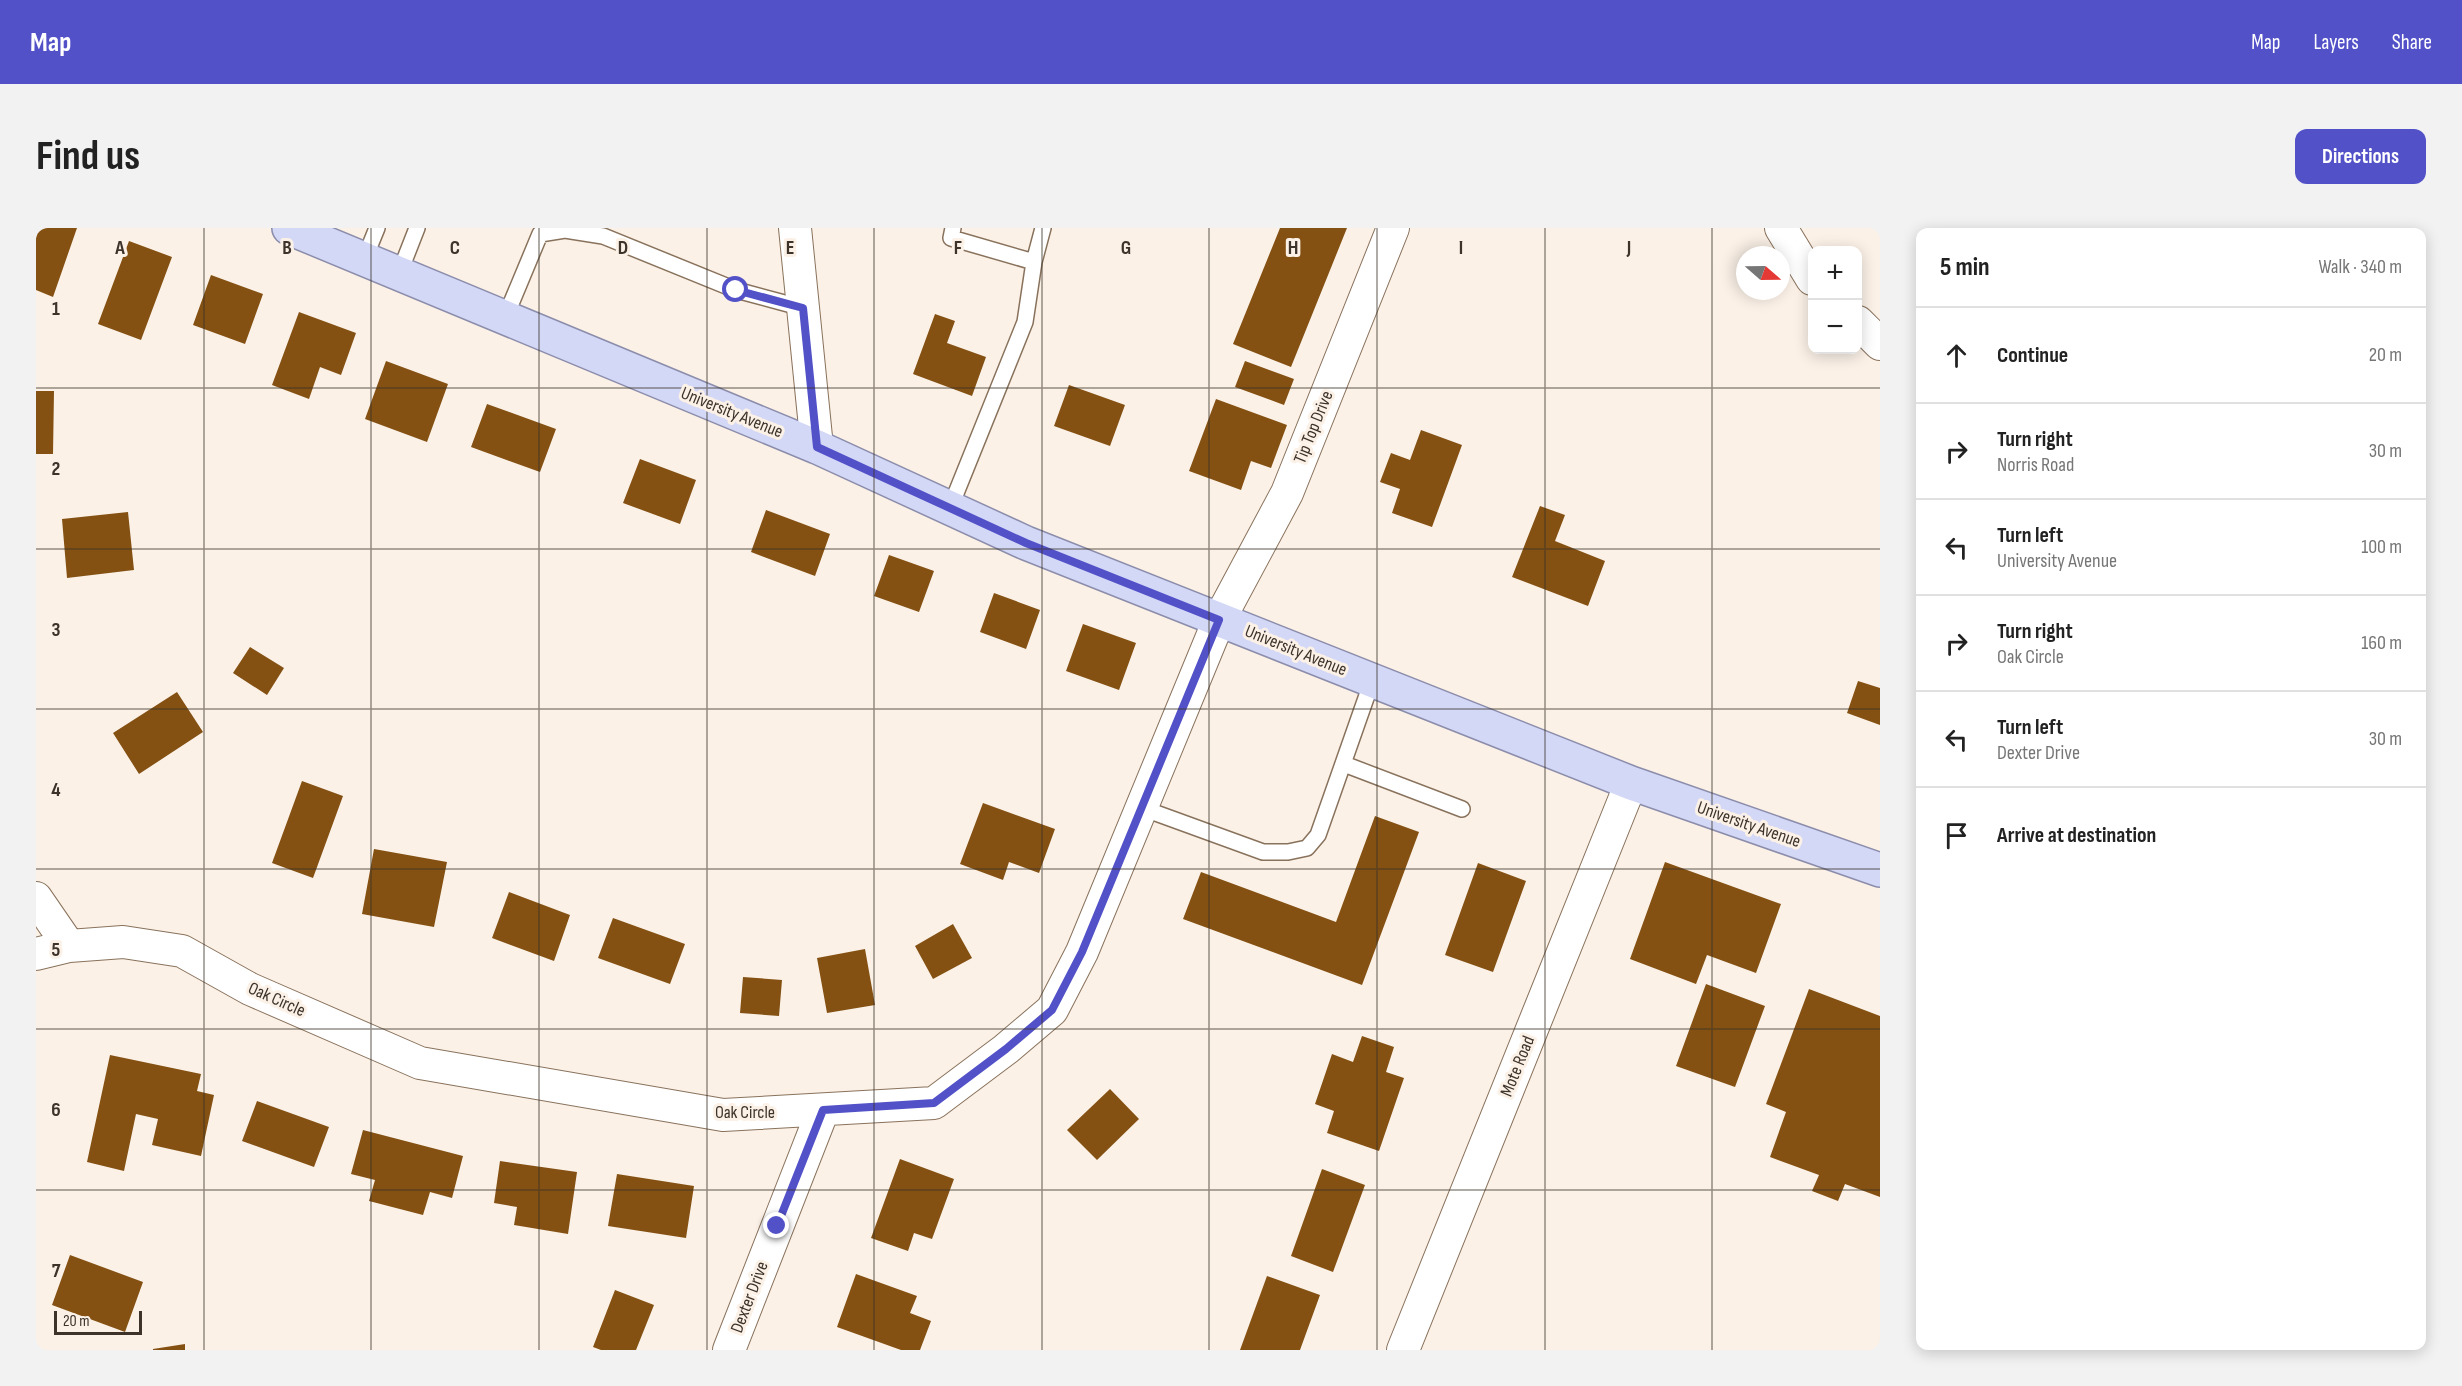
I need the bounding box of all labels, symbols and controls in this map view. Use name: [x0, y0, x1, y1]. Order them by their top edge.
text: Map: [30, 26, 71, 59]
text: Map: [2251, 30, 2280, 55]
text: Layers: [2313, 30, 2359, 55]
text: Share: [2392, 30, 2432, 55]
button: Directions: [2295, 129, 2426, 184]
text: Find us: [36, 131, 140, 182]
text: A: [114, 236, 125, 260]
text: B: [282, 236, 292, 260]
text: C: [450, 236, 460, 260]
text: D: [618, 236, 628, 260]
text: E: [786, 236, 794, 260]
text: F: [954, 236, 962, 260]
text: G: [1121, 236, 1131, 260]
text: H: [1288, 236, 1298, 260]
text: I: [1459, 236, 1463, 260]
text: J: [1626, 236, 1631, 260]
north arrow: [1736, 246, 1790, 300]
map controls: [1808, 246, 1862, 354]
button: +: [1808, 246, 1862, 300]
text: 5 min: [1940, 252, 1990, 283]
text: Walk · 340 m: [2318, 255, 2402, 279]
route start: [722, 276, 748, 302]
text: 1: [52, 297, 60, 321]
button: −: [1808, 300, 1862, 354]
icon: ahead: [1940, 339, 1973, 372]
text: Continue: [1997, 342, 2068, 369]
text: 20 m: [2369, 343, 2402, 367]
street label: University Avenue: [678, 382, 786, 442]
street label: Tip Top Drive: [1289, 388, 1337, 466]
text: Turn right: [1997, 426, 2073, 453]
icon: right: [1940, 435, 1973, 468]
text: 30 m: [2369, 439, 2402, 463]
text: Norris Road: [1997, 453, 2074, 477]
text: 2: [52, 457, 60, 481]
text: Turn left: [1997, 522, 2063, 549]
icon: left: [1940, 531, 1973, 564]
text: 100 m: [2361, 535, 2402, 559]
text: University Avenue: [1997, 549, 2117, 573]
text: 3: [52, 618, 61, 642]
text: Turn right: [1997, 618, 2073, 645]
street label: University Avenue: [1242, 620, 1350, 680]
icon: right: [1940, 627, 1973, 660]
text: 160 m: [2361, 631, 2402, 655]
text: Oak Circle: [1997, 645, 2064, 669]
text: Turn left: [1997, 714, 2063, 741]
icon: left: [1940, 723, 1973, 756]
text: 30 m: [2369, 727, 2402, 751]
text: Dexter Drive: [1997, 741, 2080, 765]
text: 4: [51, 778, 61, 802]
street label: University Avenue: [1694, 797, 1803, 852]
icon: arrive: [1940, 819, 1973, 852]
text: Arrive at destination: [1997, 822, 2156, 849]
text: 5: [52, 938, 61, 962]
street label: Oak Circle: [245, 978, 309, 1021]
street label: Mote Road: [1496, 1033, 1539, 1100]
text: 6: [51, 1098, 61, 1122]
street label: Oak Circle: [715, 1102, 775, 1123]
route end: [763, 1212, 789, 1238]
text: 7: [52, 1259, 61, 1283]
street label: Dexter Drive: [726, 1259, 773, 1336]
scale bar: [54, 1308, 142, 1336]
text: 20 m: [63, 1312, 90, 1331]

